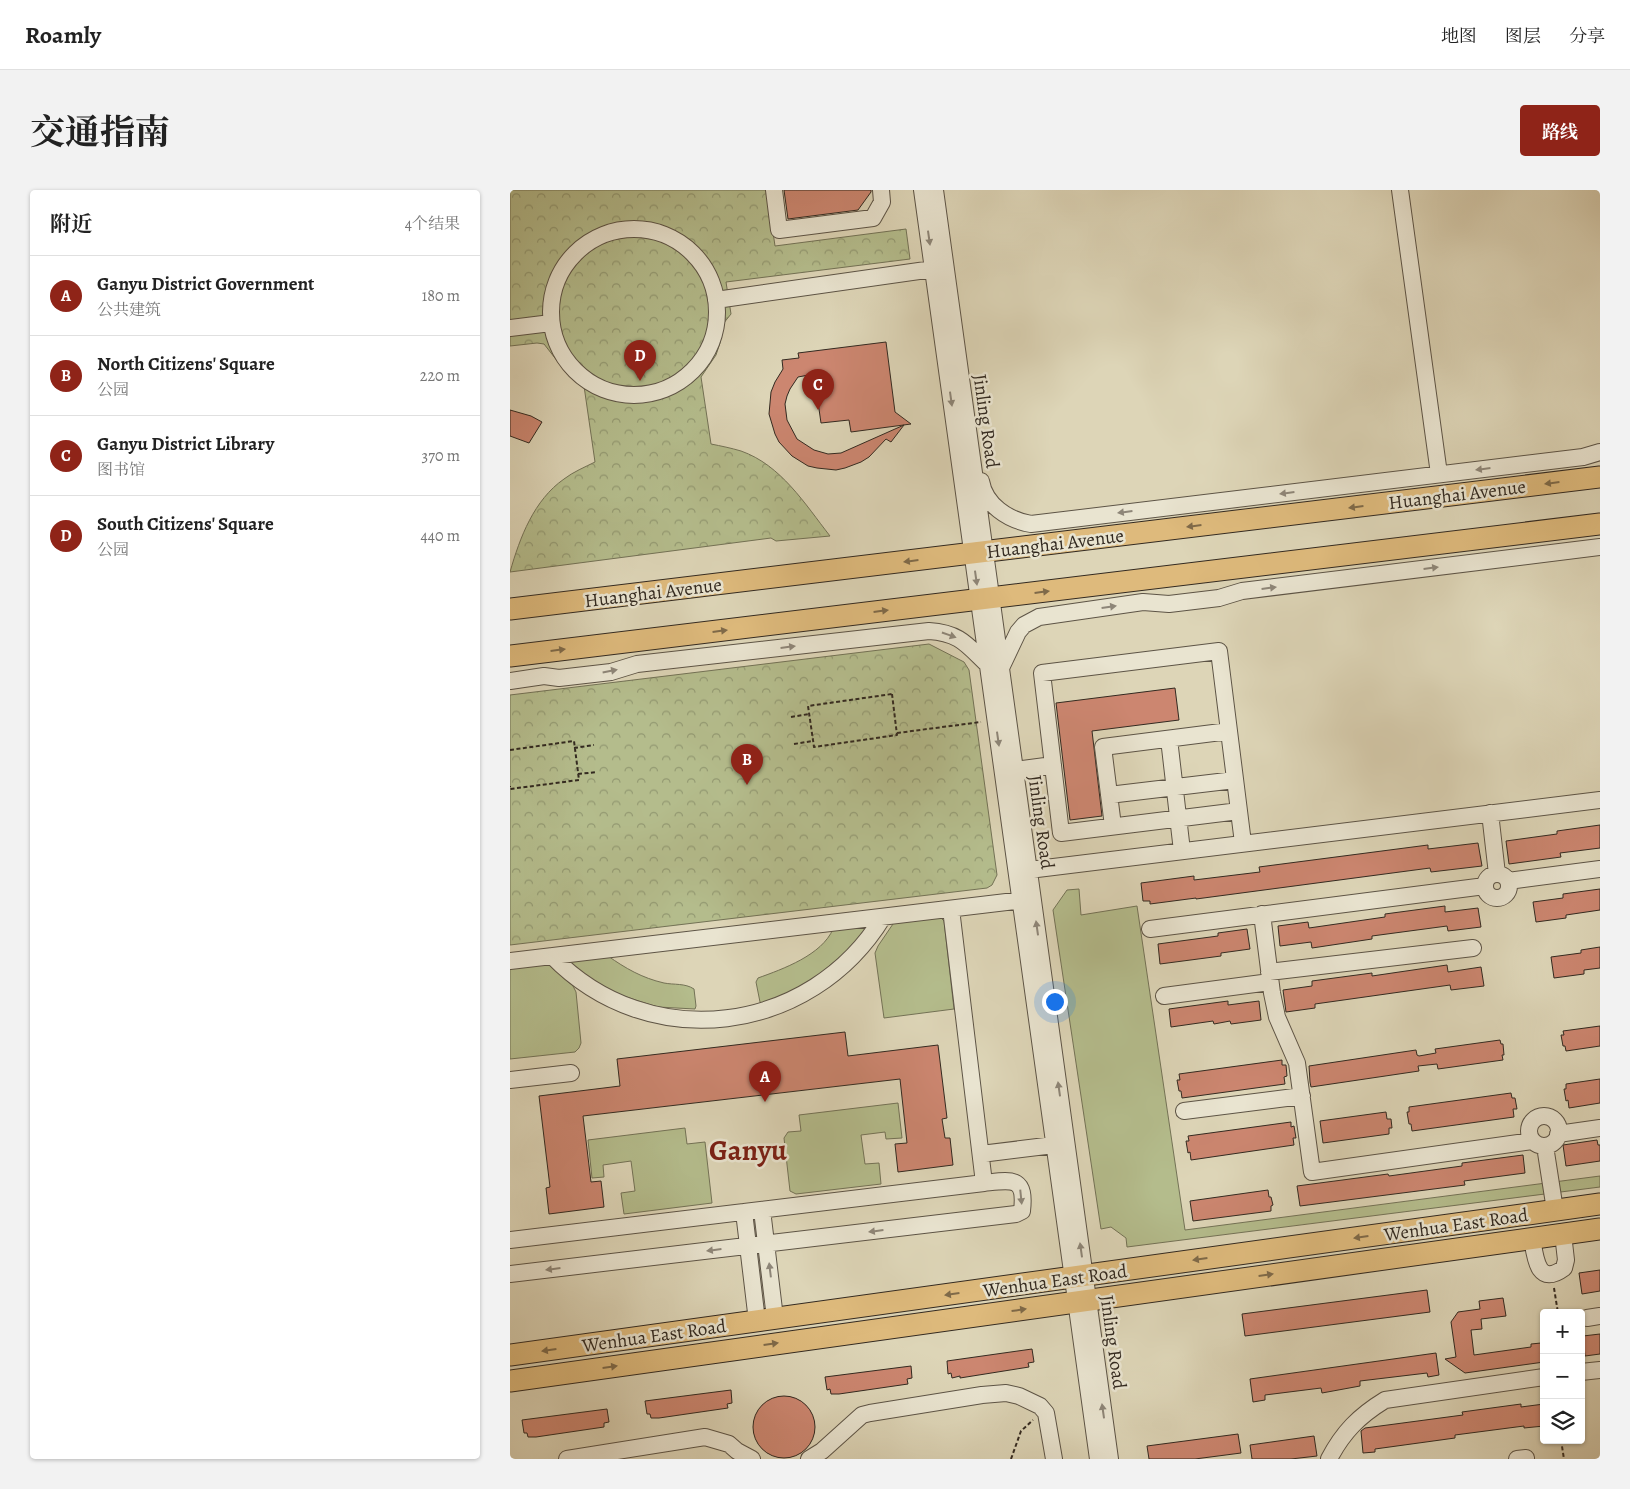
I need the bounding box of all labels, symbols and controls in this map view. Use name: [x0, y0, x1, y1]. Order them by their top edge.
text: Roamly: [25, 19, 101, 51]
text: 地图: [1441, 24, 1477, 48]
text: 图层: [1505, 24, 1541, 48]
text: 分享: [1569, 24, 1605, 48]
button: 路线: [1520, 105, 1600, 156]
text: 交通指南: [30, 108, 170, 156]
text: 附近: [50, 210, 92, 238]
text: 4个结果: [405, 213, 460, 235]
one-way arrow: [925, 231, 933, 247]
text: Ganyu District Government: [97, 271, 314, 297]
text: A: [61, 285, 71, 307]
text: 180 m: [422, 285, 460, 307]
text: 公共建筑: [97, 299, 161, 321]
pin: D: [624, 340, 656, 381]
text: North Citizens' Square: [97, 351, 275, 377]
text: B: [61, 365, 71, 387]
text: 220 m: [420, 365, 460, 387]
pin: C: [802, 369, 834, 410]
street label: Jinling Road: [967, 372, 1006, 471]
text: 公园: [97, 379, 129, 401]
one-way arrow: [948, 392, 956, 408]
text: Ganyu District Library: [97, 431, 274, 457]
text: C: [61, 445, 71, 467]
text: 370 m: [422, 445, 460, 467]
text: 图书馆: [97, 459, 145, 481]
one-way arrow: [1474, 465, 1490, 473]
street label: Huanghai Avenue: [1387, 474, 1527, 516]
one-way arrow: [1543, 479, 1559, 487]
one-way arrow: [1278, 489, 1294, 497]
one-way arrow: [1347, 503, 1363, 511]
one-way arrow: [1117, 508, 1133, 516]
text: South Citizens' Square: [97, 511, 274, 537]
one-way arrow: [1186, 522, 1202, 530]
street label: Huanghai Avenue: [985, 523, 1125, 565]
text: D: [60, 525, 72, 547]
text: 440 m: [420, 525, 460, 547]
text: 公园: [97, 539, 129, 561]
one-way arrow: [903, 557, 919, 565]
one-way arrow: [1423, 564, 1439, 572]
one-way arrow: [972, 570, 980, 586]
street label: Huanghai Avenue: [583, 572, 723, 614]
one-way arrow: [1262, 584, 1278, 592]
one-way arrow: [1035, 588, 1051, 596]
one-way arrow: [1101, 603, 1117, 611]
one-way arrow: [873, 607, 889, 615]
one-way arrow: [712, 627, 728, 635]
one-way arrow: [942, 632, 957, 639]
one-way arrow: [781, 643, 797, 651]
one-way arrow: [551, 646, 567, 654]
one-way arrow: [603, 667, 619, 675]
one-way arrow: [994, 731, 1002, 747]
pin: B: [731, 744, 763, 785]
street label: Jinling Road: [1022, 773, 1061, 872]
one-way arrow: [1032, 919, 1040, 935]
your location: [1042, 989, 1068, 1015]
pin: A: [749, 1061, 781, 1102]
one-way arrow: [1055, 1080, 1063, 1096]
district label: Ganyu: [709, 1131, 787, 1170]
one-way arrow: [1017, 1189, 1025, 1205]
street label: Wenhua East Road: [1381, 1202, 1531, 1248]
one-way arrow: [867, 1227, 883, 1235]
one-way arrow: [1353, 1233, 1369, 1241]
one-way arrow: [1077, 1241, 1085, 1257]
one-way arrow: [706, 1246, 722, 1254]
one-way arrow: [1192, 1256, 1208, 1264]
street label: Wenhua East Road: [980, 1258, 1130, 1304]
one-way arrow: [765, 1262, 773, 1278]
one-way arrow: [545, 1265, 561, 1273]
one-way arrow: [1259, 1271, 1275, 1279]
one-way arrow: [944, 1290, 960, 1298]
street label: Jinling Road: [1094, 1293, 1133, 1392]
one-way arrow: [1011, 1306, 1027, 1314]
map controls: [1540, 1309, 1585, 1444]
button: +: [1540, 1309, 1585, 1354]
street label: Wenhua East Road: [579, 1313, 729, 1359]
one-way arrow: [764, 1340, 780, 1348]
one-way arrow: [541, 1346, 557, 1354]
button: −: [1540, 1354, 1585, 1399]
one-way arrow: [603, 1362, 619, 1370]
button: layers: [1540, 1399, 1585, 1444]
one-way arrow: [1099, 1402, 1107, 1418]

